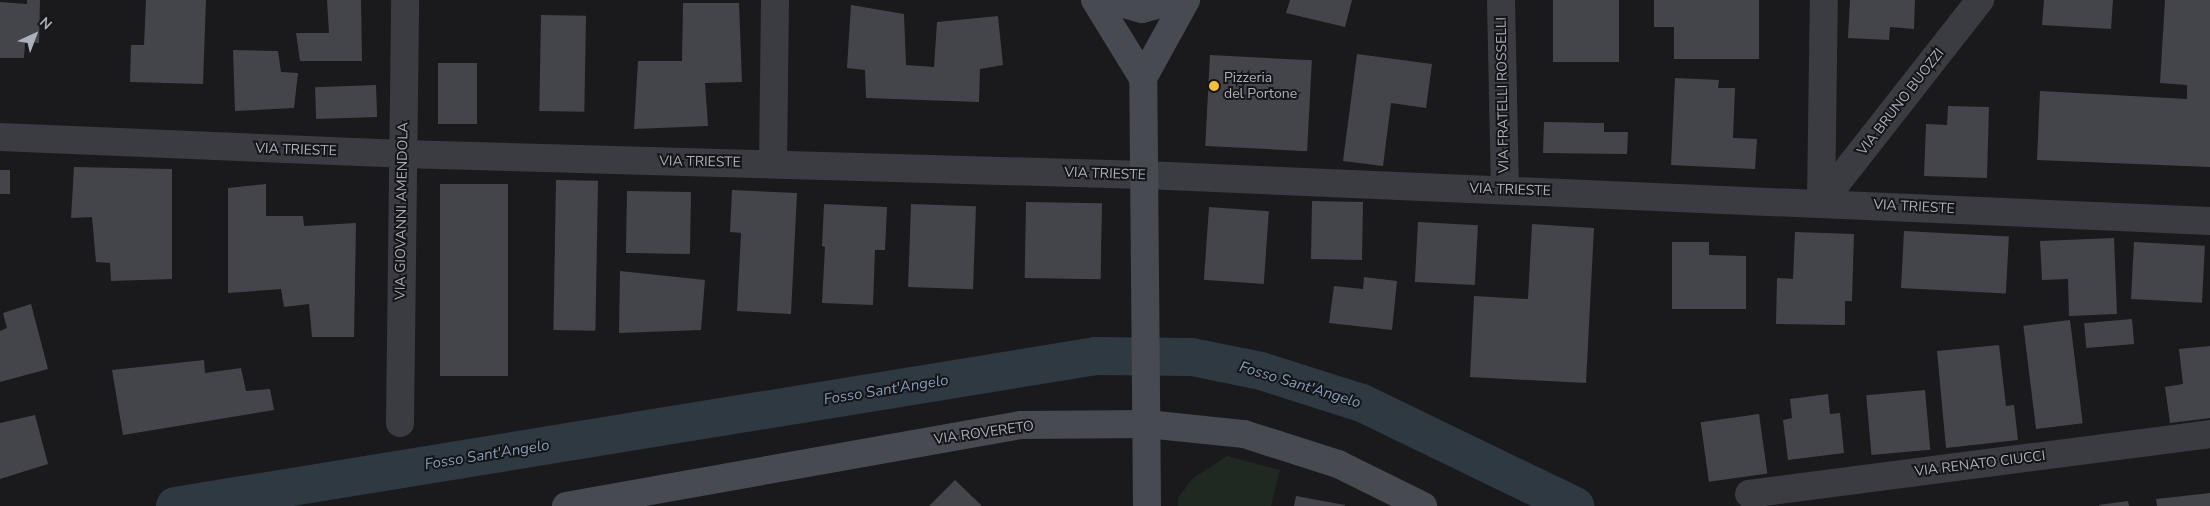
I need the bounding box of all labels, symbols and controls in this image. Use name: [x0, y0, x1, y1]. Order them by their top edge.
north arrow: [10, 10, 60, 60]
text: N: [35, 13, 56, 34]
street label: VIA FRATELLI ROSSELLI: [1493, 17, 1513, 173]
street label: VIA BRUNO BUOZZI: [1854, 45, 1948, 159]
place label: Pizzeria del Portone: [1224, 70, 1297, 102]
marker: Pizzeria del Portone: [1208, 80, 1220, 92]
street label: VIA GIOVANNI AMENDOLA: [392, 122, 412, 300]
street label: VIA TRIESTE: [255, 140, 337, 160]
street label: VIA TRIESTE: [659, 153, 741, 171]
street label: VIA TRIESTE: [1064, 164, 1146, 184]
street label: VIA TRIESTE: [1469, 180, 1551, 200]
street label: VIA TRIESTE: [1873, 196, 1955, 218]
water label: Fosso Sant'Angelo: [1237, 358, 1363, 412]
water label: Fosso Sant'Angelo: [822, 371, 950, 409]
street label: VIA ROVERETO: [933, 418, 1035, 448]
water label: Fosso Sant'Angelo: [423, 436, 551, 474]
street label: VIA RENATO CIUCCI: [1914, 448, 2046, 480]

